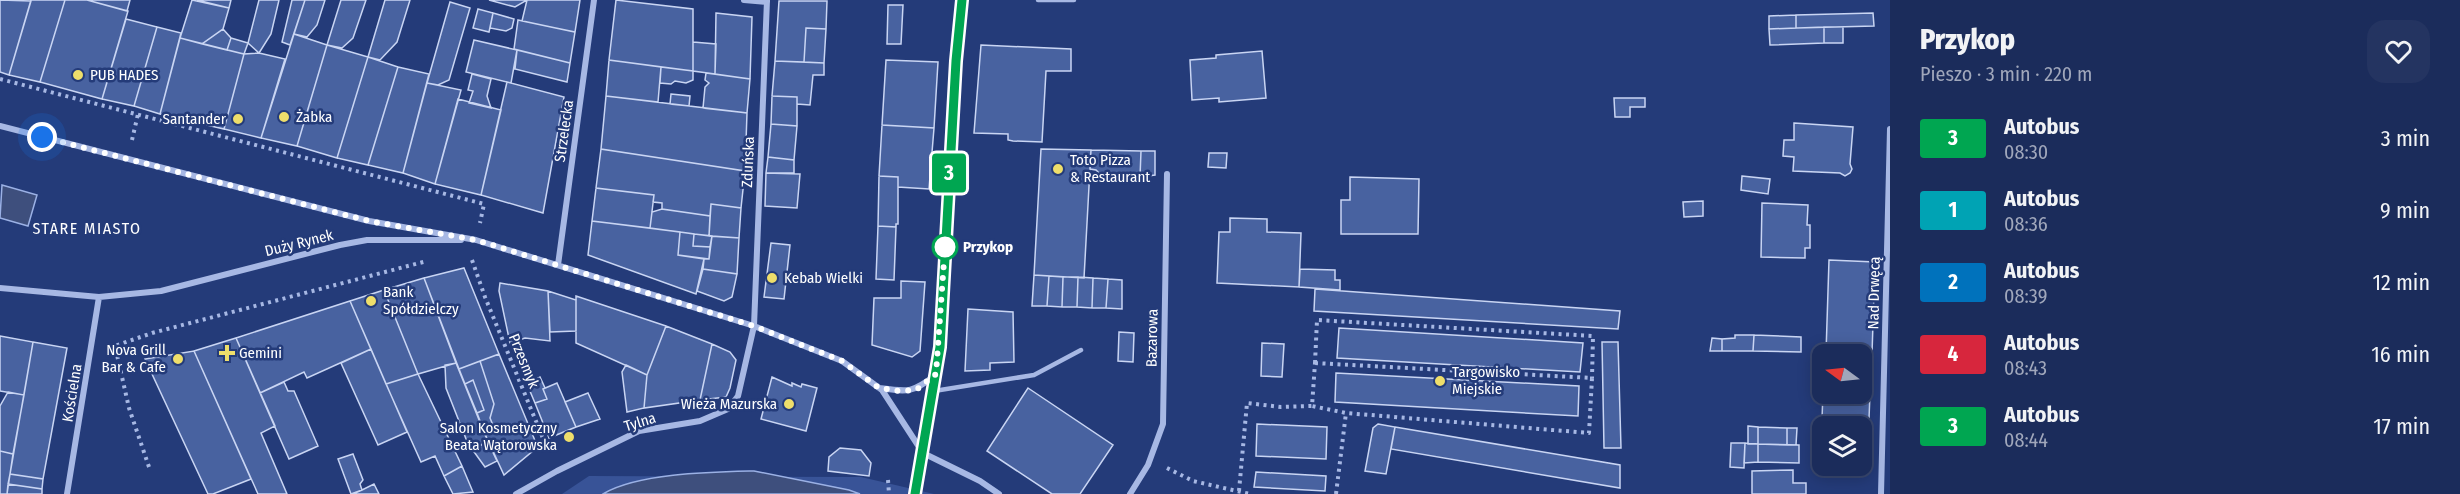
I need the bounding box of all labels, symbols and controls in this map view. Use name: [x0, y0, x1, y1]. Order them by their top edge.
button: heart: [2367, 20, 2430, 83]
text: Przykop: [1920, 23, 2015, 56]
text: Pieszo · 3 min · 220 m: [1920, 62, 2092, 86]
place label: PUB HADES: [90, 66, 158, 84]
marker: PUB HADES: [71, 68, 85, 82]
street label: Strzelecka: [551, 99, 577, 163]
place label: Żabka: [296, 108, 332, 126]
place label: Santander: [163, 110, 227, 128]
marker: Żabka: [277, 110, 291, 124]
marker: Santander: [231, 112, 245, 126]
text: Autobus: [2004, 113, 2079, 140]
your location: [27, 122, 57, 152]
text: 3: [1948, 125, 1958, 151]
text: 3 min: [2381, 125, 2430, 152]
street label: Zduńska: [738, 136, 758, 188]
text: 08:30: [2004, 140, 2048, 164]
place label: Toto Pizza & Restaurant: [1070, 151, 1150, 186]
line badge: 3: [930, 154, 968, 192]
text: 3: [944, 160, 954, 186]
marker: Toto Pizza & Restaurant: [1051, 162, 1065, 176]
text: Autobus: [2004, 185, 2079, 212]
text: 1: [1949, 197, 1957, 223]
text: 9 min: [2380, 197, 2430, 224]
text: 08:36: [2004, 212, 2048, 236]
district label: STARE MIASTO: [32, 219, 142, 238]
street label: Duży Rynek: [263, 226, 335, 260]
marker: Przykop: [932, 234, 958, 260]
place label: Przykop: [963, 238, 1013, 256]
street label: Nad Drwęcą: [1864, 256, 1884, 330]
text: Autobus: [2004, 257, 2079, 284]
place label: Kebab Wielki: [784, 269, 863, 287]
text: 2: [1948, 269, 1958, 295]
text: 12 min: [2372, 269, 2430, 296]
marker: Kebab Wielki: [765, 271, 779, 285]
place label: Bank Spółdzielczy: [383, 283, 459, 318]
text: 08:39: [2004, 284, 2047, 308]
marker: Bank Spółdzielczy: [364, 294, 378, 308]
street label: Bazarowa: [1142, 309, 1162, 367]
text: Autobus: [2004, 329, 2079, 356]
street label: Przesmyk: [505, 331, 543, 391]
place label: Nova Grill Bar & Cafe: [102, 341, 166, 376]
text: 4: [1948, 341, 1958, 367]
text: 16 min: [2371, 341, 2430, 368]
place label: Gemini: [239, 344, 282, 362]
north arrow: [1812, 344, 1872, 404]
map controls: [1812, 344, 1872, 476]
marker: Gemini: [220, 346, 234, 360]
marker: Nova Grill Bar & Cafe: [171, 352, 185, 366]
text: 08:43: [2004, 356, 2047, 380]
street label: Kościelna: [59, 363, 85, 423]
place label: Targowisko Miejskie: [1452, 363, 1520, 398]
marker: Targowisko Miejskie: [1433, 374, 1447, 388]
place label: Wieża Mazurska: [681, 395, 777, 413]
marker: Wieża Mazurska: [782, 397, 796, 411]
text: Autobus: [2004, 401, 2079, 428]
street label: Tylna: [622, 409, 658, 435]
text: 3: [1948, 413, 1958, 439]
text: 17 min: [2373, 413, 2430, 440]
button: layers: [1812, 416, 1872, 476]
place label: Salon Kosmetyczny Beata Wątorowska: [440, 419, 557, 454]
text: 08:44: [2004, 428, 2048, 452]
marker: Salon Kosmetyczny Beata Wątorowska: [562, 430, 576, 444]

